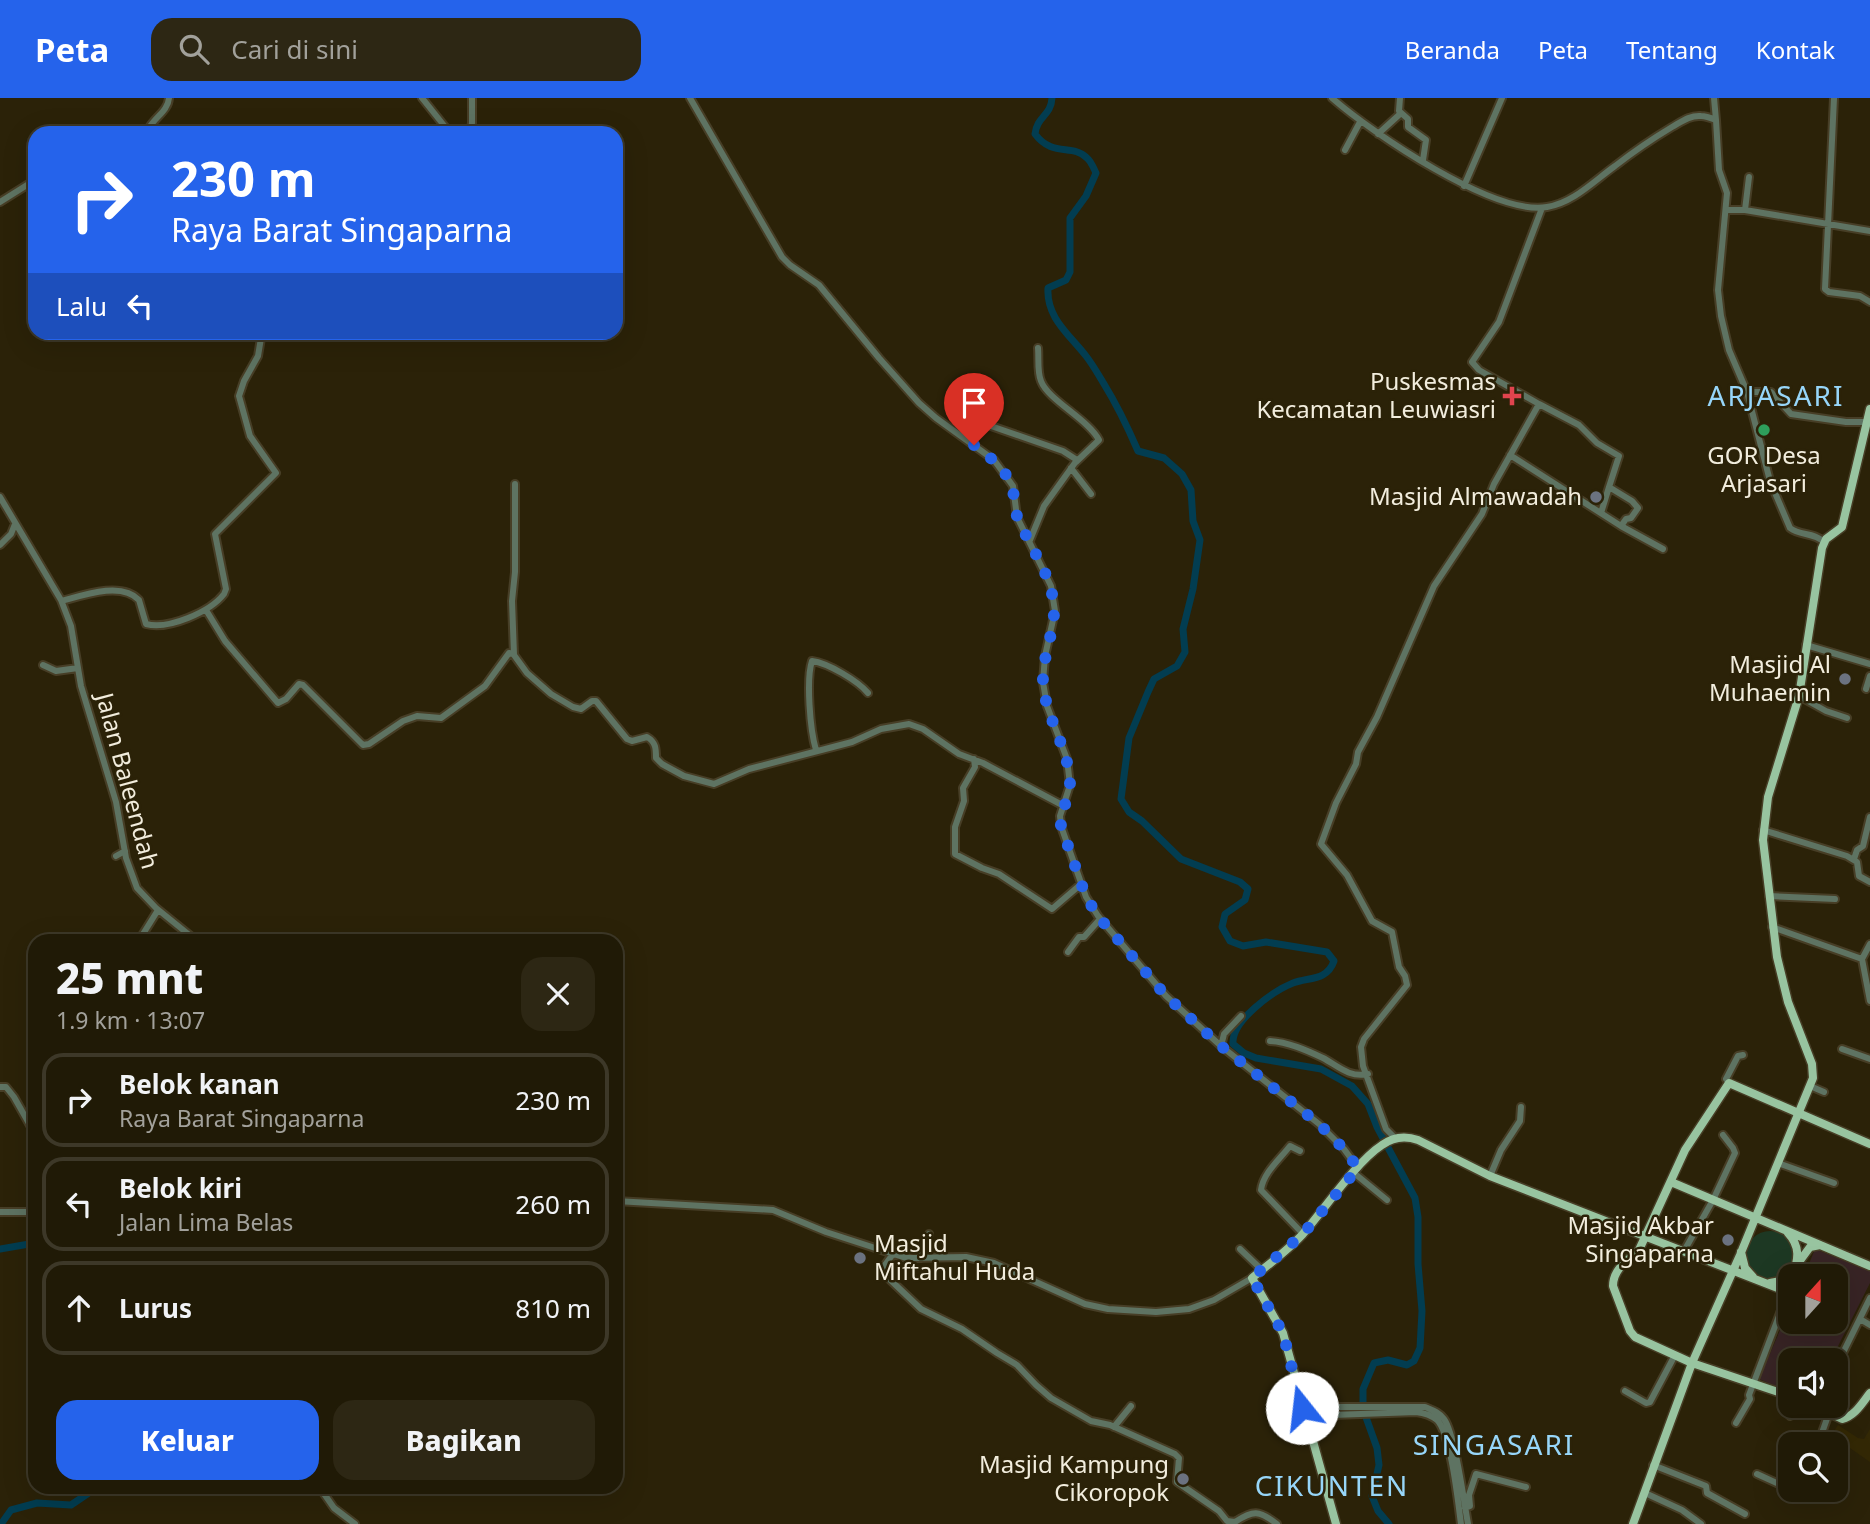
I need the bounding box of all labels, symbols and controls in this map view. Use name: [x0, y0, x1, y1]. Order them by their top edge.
search box: [151, 18, 641, 81]
text: Peta: [35, 27, 109, 72]
icon: search: [175, 30, 213, 68]
text: Cari di sini: [231, 31, 358, 67]
text: Beranda: [1405, 33, 1500, 66]
text: Peta: [1538, 33, 1588, 66]
text: Tentang: [1626, 33, 1718, 66]
text: Kontak: [1756, 33, 1835, 66]
text: 230 m: [171, 145, 316, 211]
icon: right: [56, 154, 147, 245]
text: Raya Barat Singaparna: [171, 208, 512, 251]
icon: left: [121, 287, 159, 325]
text: Lalu: [56, 288, 107, 324]
place label: Puskesmas Kecamatan Leuwiasri: [1256, 364, 1496, 425]
pin: [944, 373, 1004, 445]
district label: ARJASARI: [1707, 376, 1845, 414]
icon: arrive: [955, 384, 993, 422]
marker: Puskesmas Kecamatan Leuwiasri: [1502, 386, 1522, 406]
marker: GOR Desa Arjasari: [1756, 422, 1772, 438]
place label: GOR Desa Arjasari: [1707, 438, 1821, 499]
place label: Masjid Almawadah: [1369, 479, 1582, 512]
marker: Masjid Almawadah: [1588, 489, 1604, 505]
place label: Masjid Al Muhaemin: [1709, 647, 1831, 708]
marker: Masjid Al Muhaemin: [1837, 671, 1853, 687]
street label: Jalan Baleendah: [89, 687, 168, 872]
text: 25 mnt: [56, 949, 203, 1006]
button: close: [521, 957, 595, 1031]
text: 1.9 km · 13:07: [56, 1004, 205, 1036]
text: Belok kanan: [119, 1066, 280, 1102]
icon: right: [60, 1081, 98, 1119]
text: 230 m: [515, 1082, 591, 1118]
text: Raya Barat Singaparna: [119, 1102, 364, 1134]
text: Belok kiri: [119, 1170, 242, 1206]
icon: left: [60, 1185, 98, 1223]
text: 260 m: [515, 1186, 591, 1222]
text: Jalan Lima Belas: [119, 1206, 293, 1238]
place label: Masjid Akbar Singaparna: [1568, 1208, 1714, 1269]
place label: Masjid Miftahul Huda: [874, 1226, 1035, 1287]
marker: Masjid Akbar Singaparna: [1720, 1232, 1736, 1248]
marker: Masjid Miftahul Huda: [852, 1250, 868, 1266]
north arrow: [1778, 1264, 1848, 1334]
map controls: [1778, 1264, 1848, 1502]
icon: ahead: [60, 1289, 98, 1327]
text: Lurus: [119, 1290, 192, 1326]
text: 810 m: [515, 1290, 591, 1326]
button: sound: [1778, 1348, 1848, 1418]
position arrow: [1265, 1371, 1339, 1445]
button: Keluar: [56, 1400, 319, 1480]
button: Bagikan: [333, 1400, 595, 1480]
district label: SINGASARI: [1413, 1425, 1575, 1463]
button: search: [1778, 1432, 1848, 1502]
place label: Masjid Kampung Cikoropok: [979, 1447, 1169, 1508]
district label: CIKUNTEN: [1255, 1466, 1409, 1504]
marker: Masjid Kampung Cikoropok: [1175, 1471, 1191, 1487]

